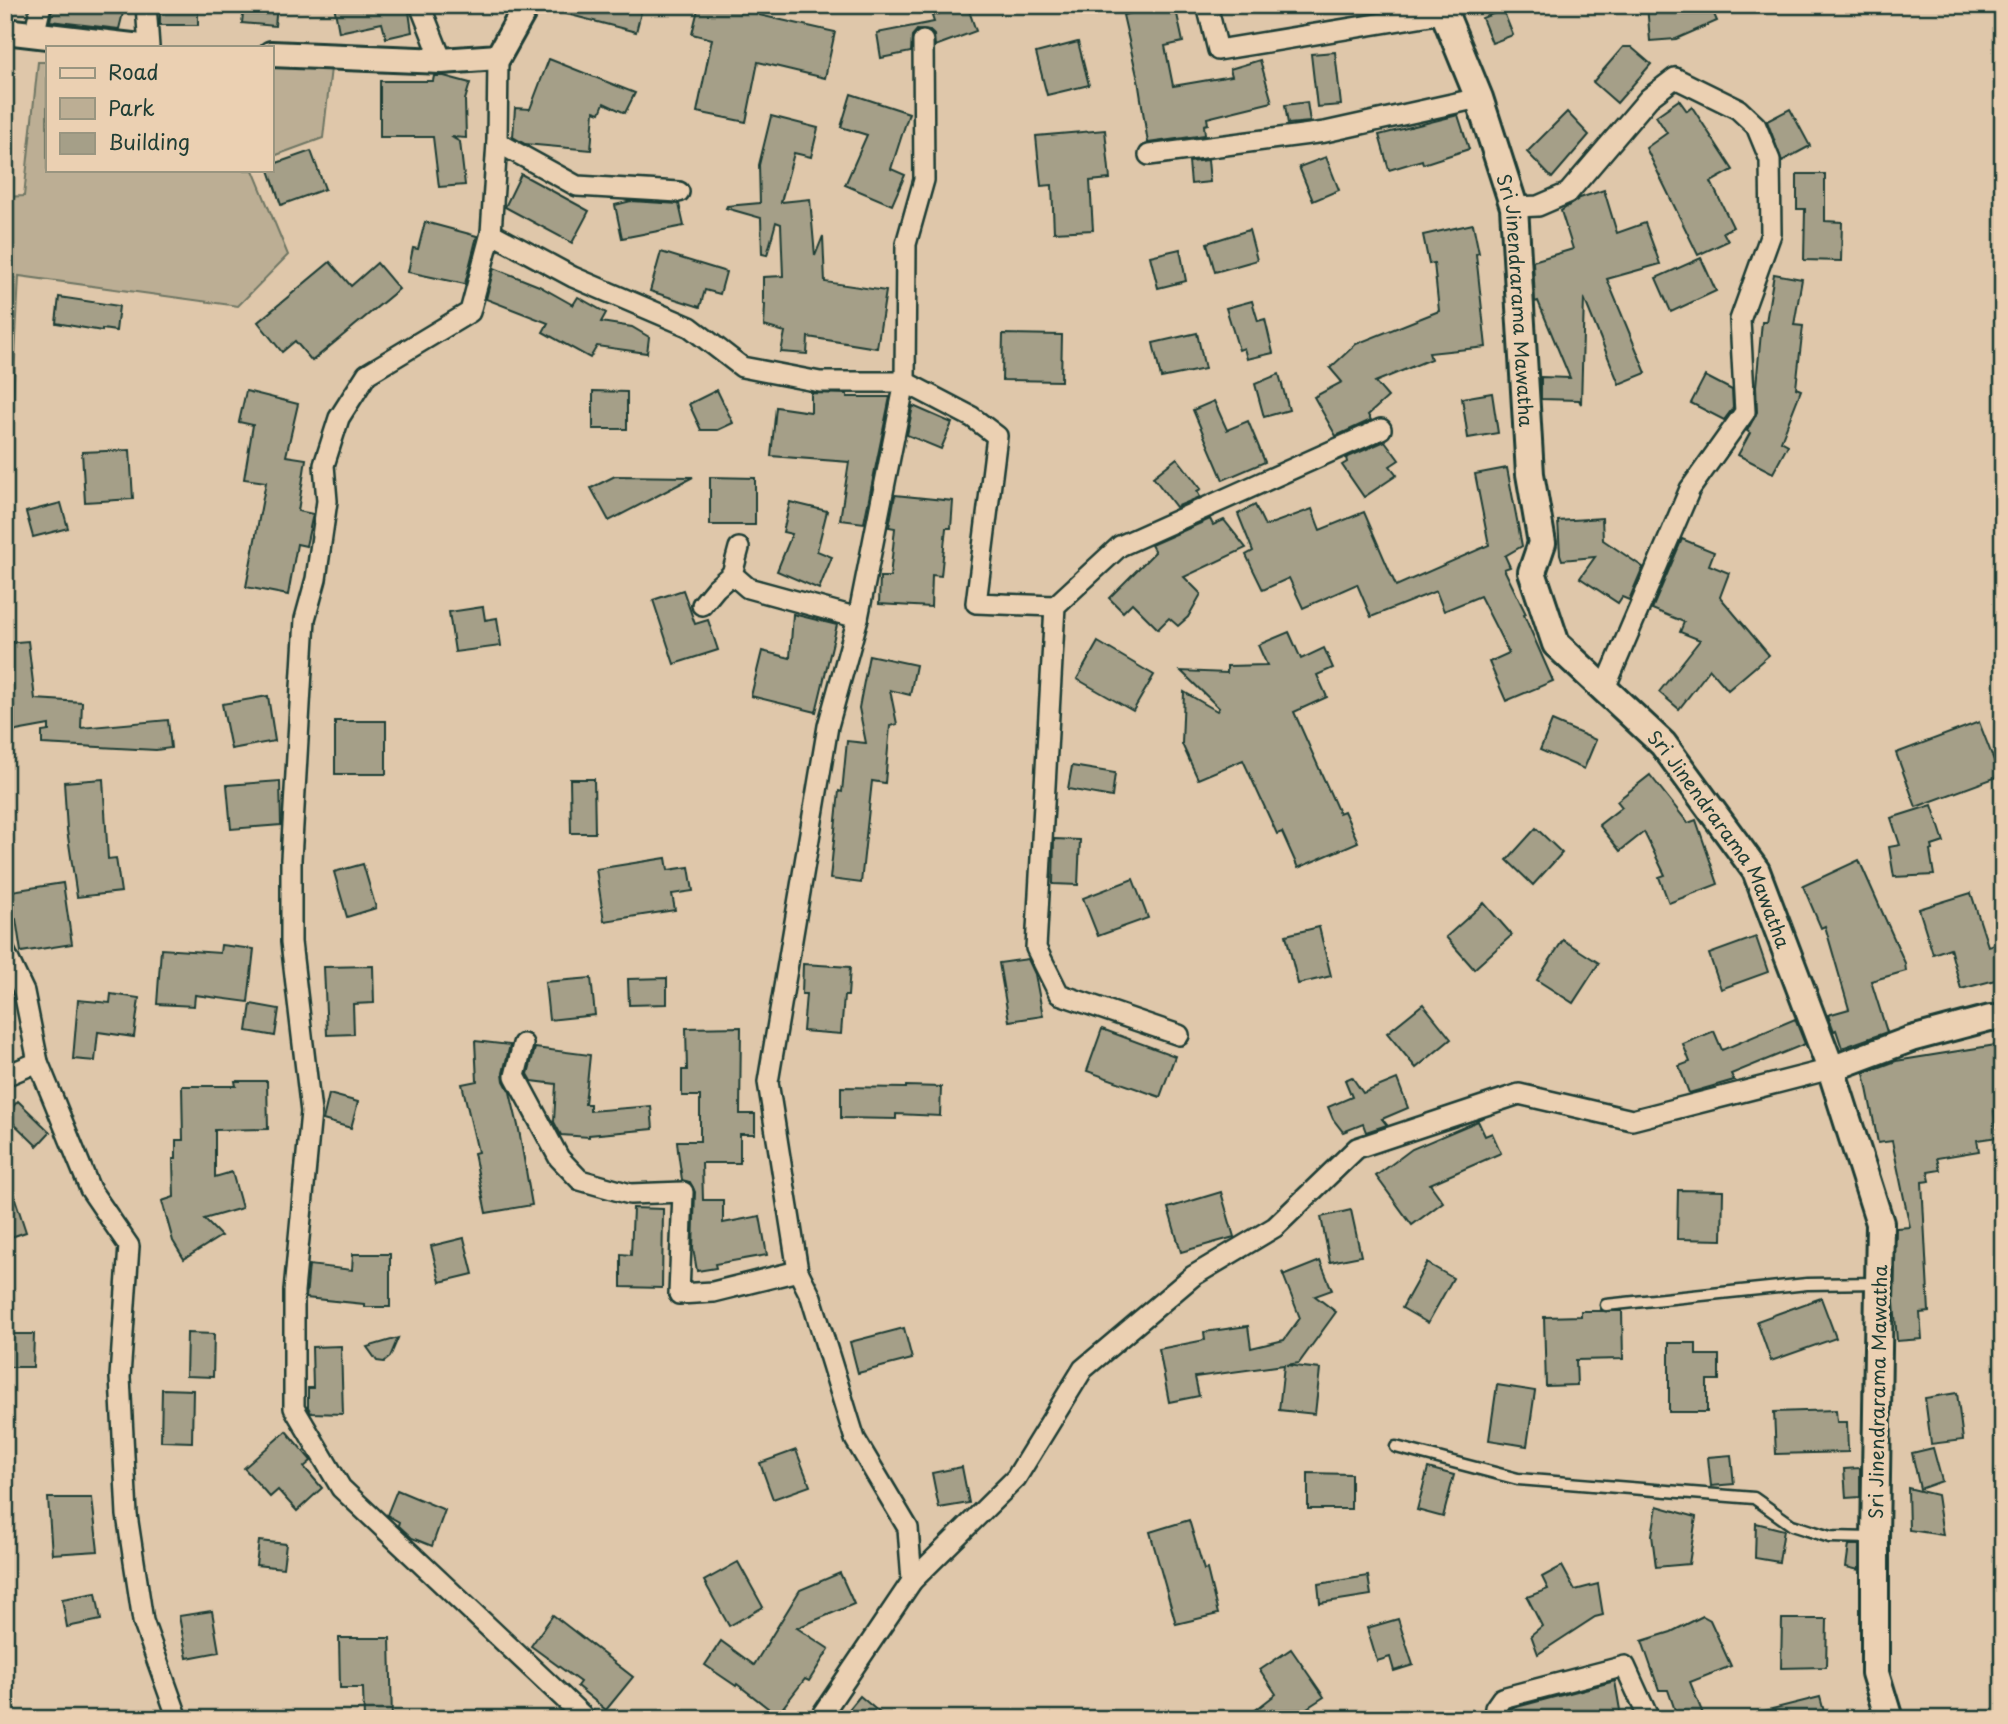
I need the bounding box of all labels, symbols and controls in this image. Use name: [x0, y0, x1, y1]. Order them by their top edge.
legend: [46, 46, 273, 172]
text: Road: [108, 55, 159, 87]
text: Park: [108, 91, 155, 123]
text: Building: [108, 125, 190, 157]
street label: Sri Jinendrarama Mawatha: [1490, 170, 1541, 428]
street label: Sri Jinendrarama Mawatha: [1642, 723, 1798, 952]
street label: Sri Jinendrarama Mawatha: [1861, 1264, 1893, 1519]

